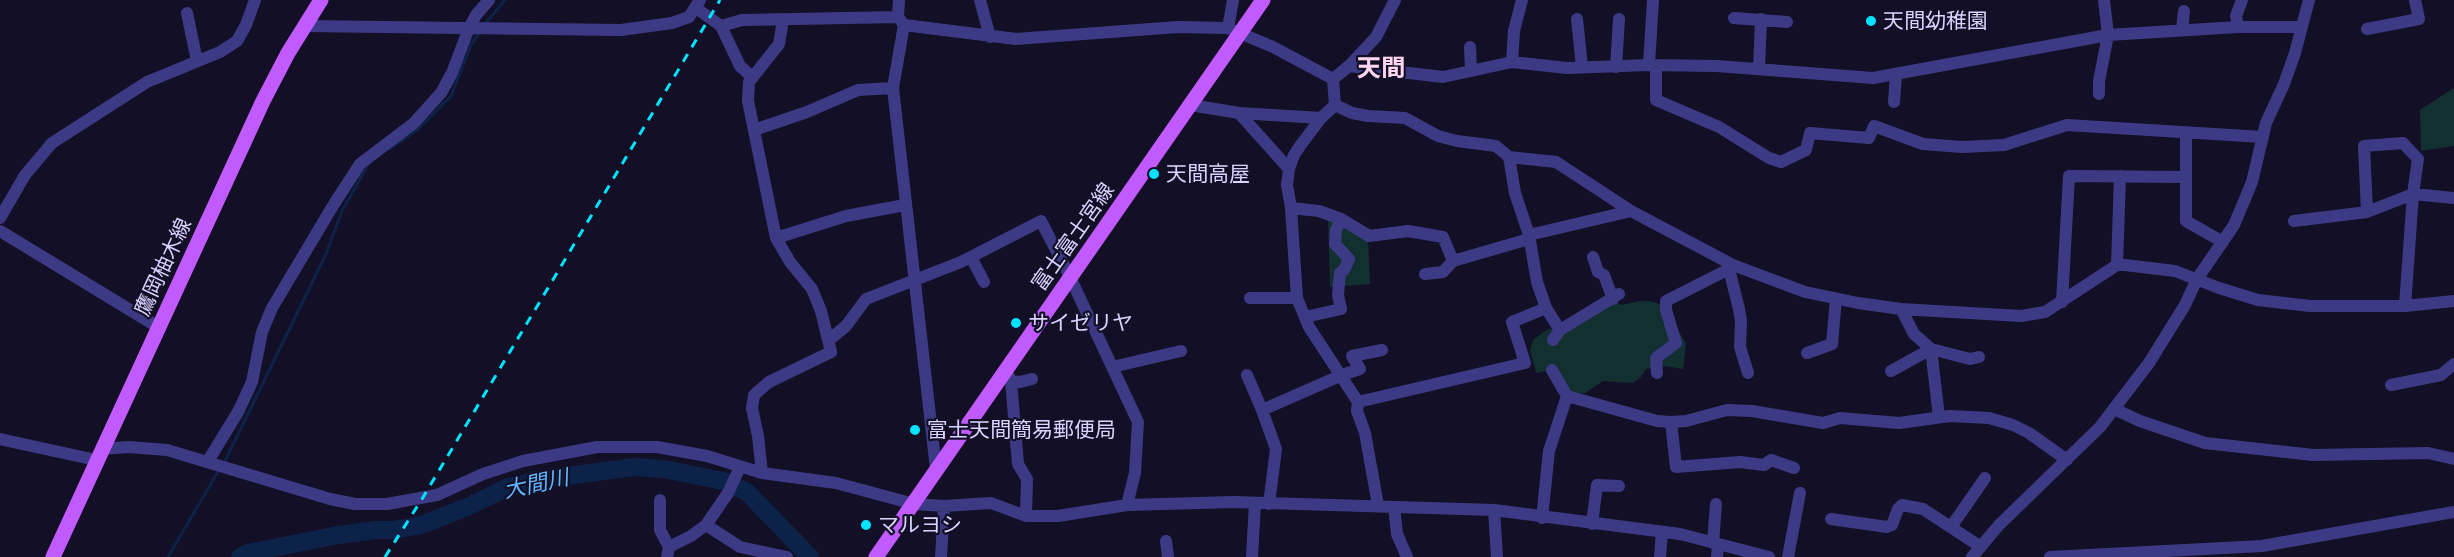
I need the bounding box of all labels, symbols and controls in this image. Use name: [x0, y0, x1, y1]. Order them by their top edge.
place label: 天間幼稚園: [1883, 8, 1988, 34]
marker: 天間幼稚園: [1864, 14, 1878, 28]
district label: 天間: [1357, 54, 1405, 82]
place label: 天間高屋: [1166, 161, 1250, 187]
marker: 天間高屋: [1147, 167, 1161, 181]
street label: 富士富士宮線: [1027, 178, 1119, 296]
street label: 鷹岡柚木線: [129, 214, 197, 320]
place label: サイゼリヤ: [1028, 310, 1133, 336]
marker: サイゼリヤ: [1009, 316, 1023, 330]
place label: 富士天間簡易郵便局: [927, 417, 1116, 443]
marker: 富士天間簡易郵便局: [908, 423, 922, 437]
water label: 大間川: [501, 464, 571, 504]
place label: マルヨシ: [878, 512, 962, 538]
marker: マルヨシ: [859, 518, 873, 532]

